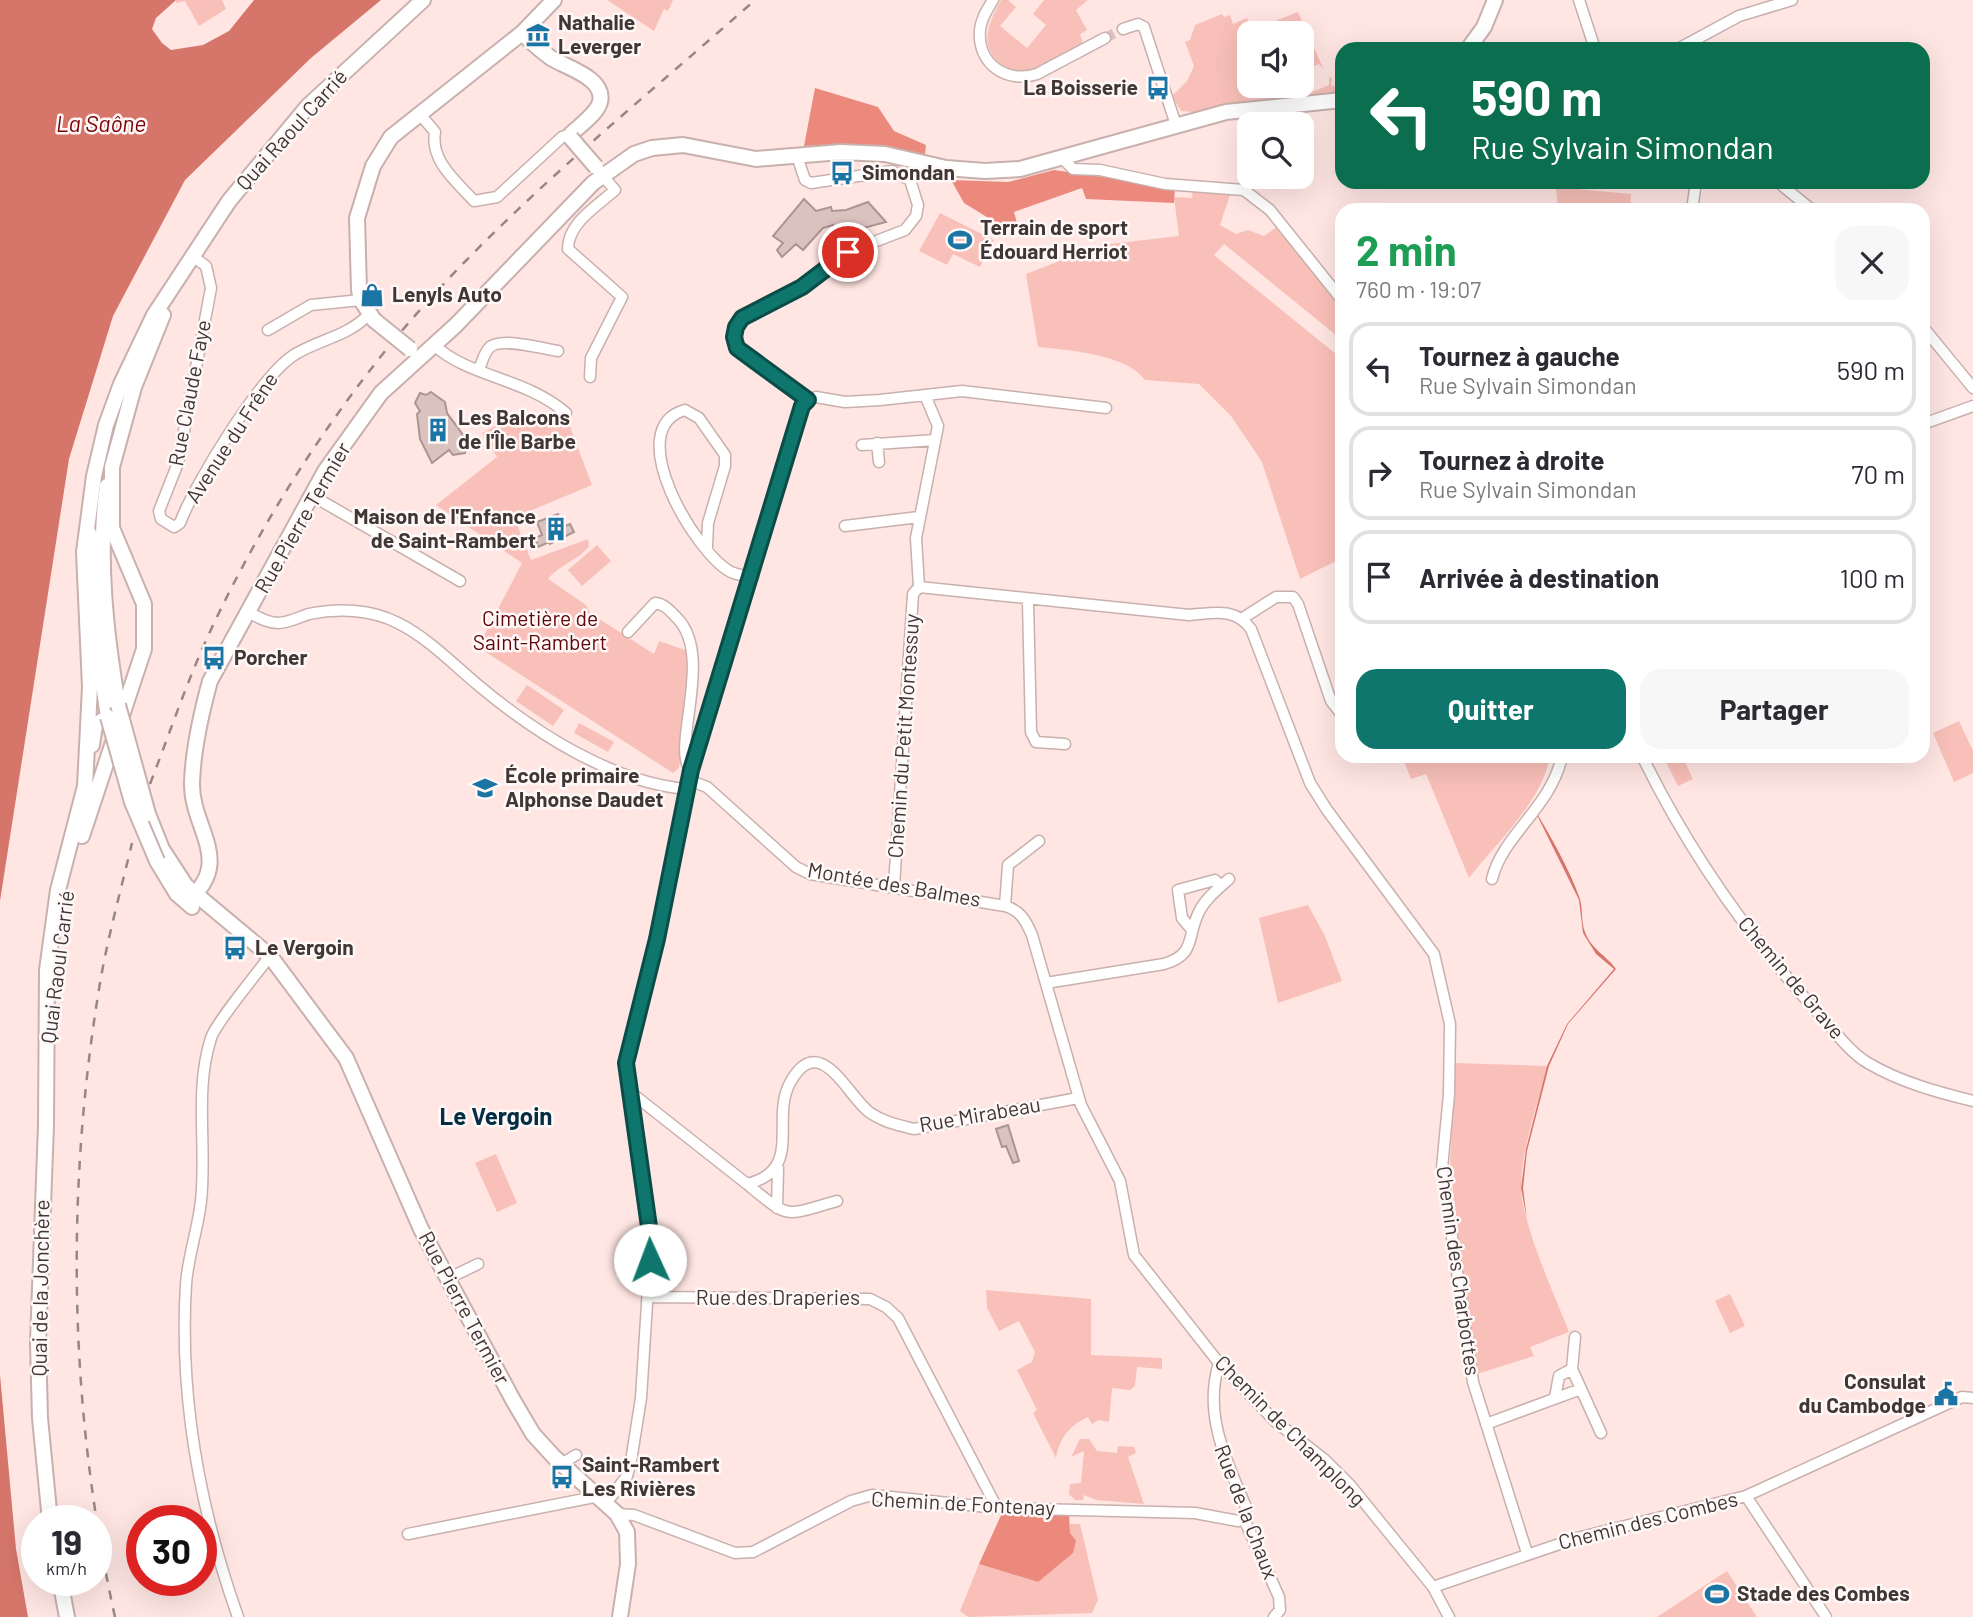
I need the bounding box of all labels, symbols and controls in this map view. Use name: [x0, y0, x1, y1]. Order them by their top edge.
place label: Nathalie Leverger: [558, 9, 641, 58]
museum icon: Nathalie Leverger: [524, 21, 552, 49]
map controls: [1237, 21, 1314, 189]
button: sound: [1237, 21, 1314, 98]
street label: Quai Raoul Carrié: [230, 63, 352, 195]
text: 590 m: [1471, 67, 1602, 126]
icon: left: [1356, 70, 1447, 161]
place label: La Boisserie: [1023, 74, 1138, 99]
bus stop icon: La Boisserie: [1144, 74, 1172, 102]
water label: La Saône: [56, 109, 146, 137]
button: search: [1237, 112, 1314, 189]
text: Rue Sylvain Simondan: [1471, 127, 1774, 165]
bus stop icon: Simondan: [828, 159, 856, 187]
place label: Simondan: [862, 159, 955, 184]
place label: Terrain de sport Édouard Herriot: [980, 214, 1128, 263]
pin: [818, 222, 878, 282]
text: 2 min: [1356, 224, 1457, 274]
sports icon: Terrain de sport Édouard Herriot: [946, 226, 974, 254]
button: close: [1835, 226, 1909, 300]
icon: arrive: [829, 233, 867, 271]
text: 760 m · 19:07: [1356, 275, 1481, 303]
shop icon: Lenyls Auto: [358, 281, 386, 309]
place label: Lenyls Auto: [392, 281, 502, 306]
street label: Rue Claude Faye: [162, 318, 215, 468]
text: Tournez à gauche: [1419, 340, 1620, 371]
icon: left: [1360, 350, 1398, 388]
text: 590 m: [1837, 354, 1905, 385]
street label: Avenue du Frêne: [179, 367, 282, 507]
text: Rue Sylvain Simondan: [1419, 371, 1637, 399]
place label: Les Balcons de l'Île Barbe: [458, 404, 576, 453]
building icon: Les Balcons de l'Île Barbe: [424, 416, 452, 444]
street label: Rue Pierre Termier: [248, 437, 355, 597]
text: Tournez à droite: [1419, 444, 1604, 475]
icon: right: [1360, 454, 1398, 492]
text: 70 m: [1851, 458, 1905, 489]
text: Rue Sylvain Simondan: [1419, 475, 1637, 503]
place label: Maison de l'Enfance de Saint-Rambert: [354, 503, 536, 552]
building icon: Maison de l'Enfance de Saint-Rambert: [542, 515, 570, 543]
icon: arrive: [1360, 558, 1398, 596]
text: Arrivée à destination: [1419, 562, 1659, 593]
text: 100 m: [1840, 562, 1905, 593]
park label: Cimetière de Saint-Rambert: [473, 605, 607, 654]
street label: Chemin du Petit Montessuy: [881, 612, 924, 859]
bus stop icon: Porcher: [200, 644, 228, 672]
place label: Porcher: [234, 644, 308, 669]
button: Quitter: [1356, 669, 1626, 749]
button: Partager: [1640, 669, 1909, 749]
place label: École primaire Alphonse Daudet: [505, 762, 663, 811]
school or university icon: École primaire Alphonse Daudet: [471, 774, 499, 802]
street label: Montée des Balmes: [806, 856, 983, 911]
street label: Quai Raoul Carrié: [35, 889, 78, 1045]
street label: Chemin de Grave: [1734, 911, 1851, 1043]
bus stop icon: Le Vergoin: [221, 934, 249, 962]
place label: Le Vergoin: [255, 934, 354, 959]
street label: Rue Mirabeau: [917, 1091, 1042, 1136]
district label: Le Vergoin: [440, 1101, 552, 1130]
street label: Chemin des Charbottes: [1432, 1164, 1487, 1377]
street label: Quai de la Jonchère: [25, 1199, 54, 1377]
position arrow: [613, 1223, 687, 1297]
street label: Rue Pierre Termier: [414, 1226, 516, 1388]
street label: Rue des Draperies: [696, 1284, 860, 1309]
street label: Chemin de Champlong: [1211, 1349, 1372, 1510]
place label: Consulat du Cambodge: [1799, 1368, 1926, 1417]
public building icon: Consulat du Cambodge: [1932, 1380, 1960, 1408]
street label: Rue de la Chaux: [1210, 1441, 1285, 1582]
place label: Saint-Rambert Les Rivières: [582, 1451, 720, 1500]
bus stop icon: Saint-Rambert Les Rivières: [548, 1463, 576, 1491]
street label: Chemin de Fontenay: [870, 1485, 1056, 1520]
street label: Chemin des Combes: [1555, 1485, 1740, 1554]
speed limit sign: 30: [126, 1505, 217, 1596]
text: 19: [51, 1520, 82, 1562]
text: km/h: [46, 1557, 87, 1579]
sports icon: Stade des Combes: [1703, 1580, 1731, 1608]
place label: Stade des Combes: [1737, 1580, 1910, 1605]

